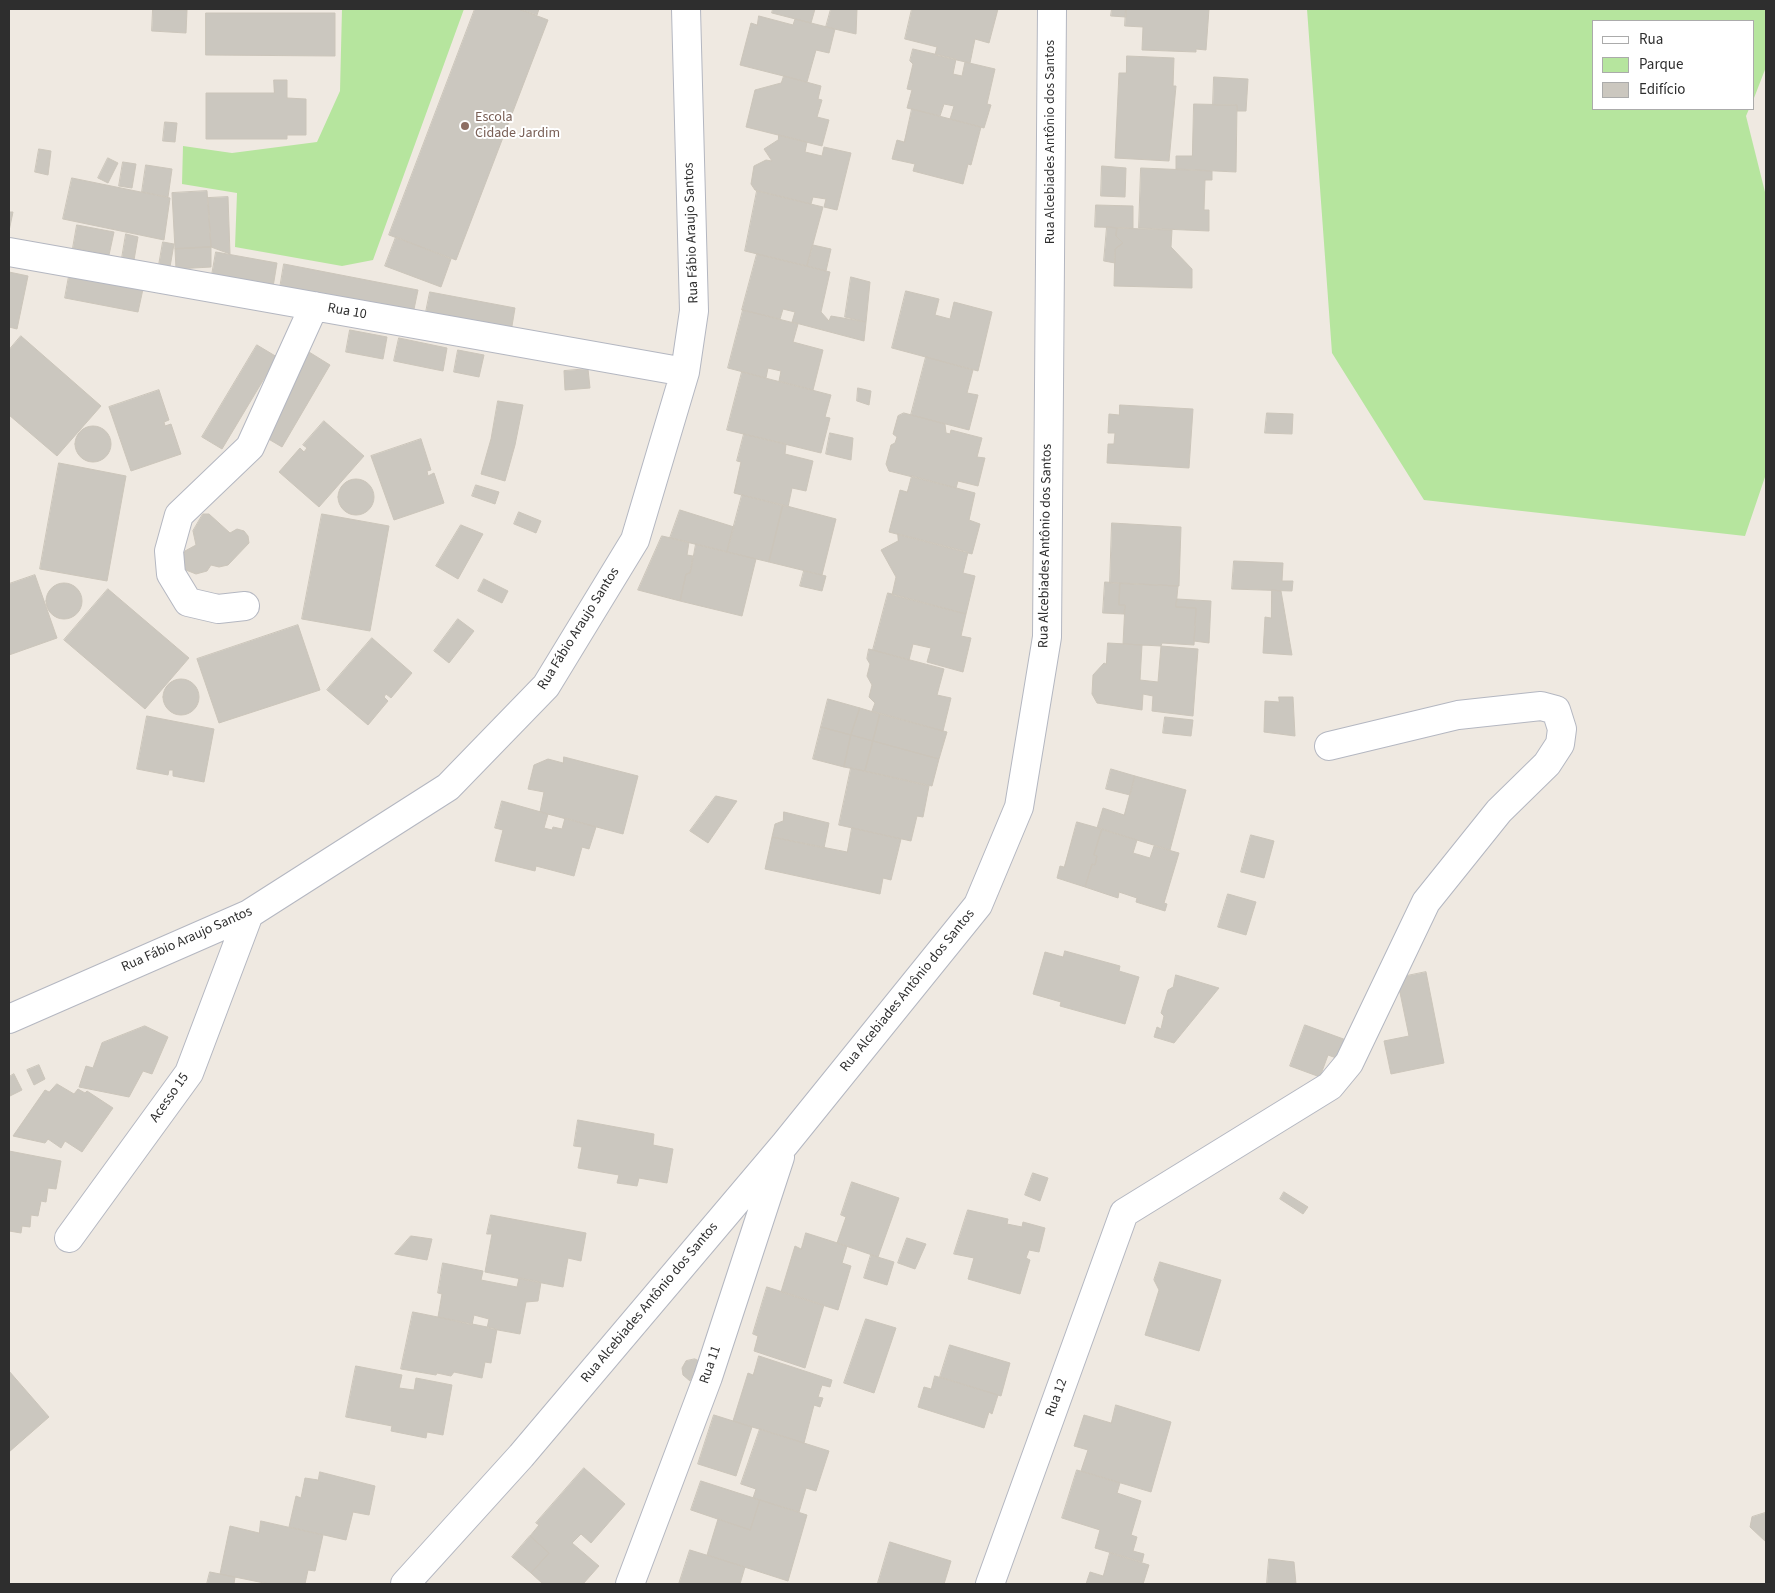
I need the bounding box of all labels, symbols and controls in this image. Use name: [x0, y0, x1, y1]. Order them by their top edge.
legend: [1592, 20, 1755, 110]
text: Rua: [1639, 29, 1663, 50]
street label: Rua Alcebiades Antônio dos Santos: [1043, 40, 1059, 244]
text: Parque: [1639, 54, 1683, 75]
text: Edifício: [1639, 79, 1686, 100]
place label: Escola Cidade Jardim: [475, 110, 560, 142]
marker: Escola Cidade Jardim: [459, 120, 471, 132]
street label: Rua Fábio Araujo Santos: [681, 162, 703, 304]
street label: Rua 10: [326, 300, 368, 324]
street label: Rua Alcebiades Antônio dos Santos: [1036, 444, 1056, 648]
street label: Rua Fábio Araujo Santos: [534, 565, 624, 693]
street label: Rua Fábio Araujo Santos: [119, 904, 255, 976]
street label: Rua Alcebiades Antônio dos Santos: [837, 906, 979, 1076]
street label: Acesso 15: [147, 1070, 193, 1126]
street label: Rua Alcebiades Antônio dos Santos: [578, 1219, 722, 1387]
street label: Rua 11: [697, 1344, 725, 1386]
street label: Rua 12: [1042, 1377, 1072, 1419]

